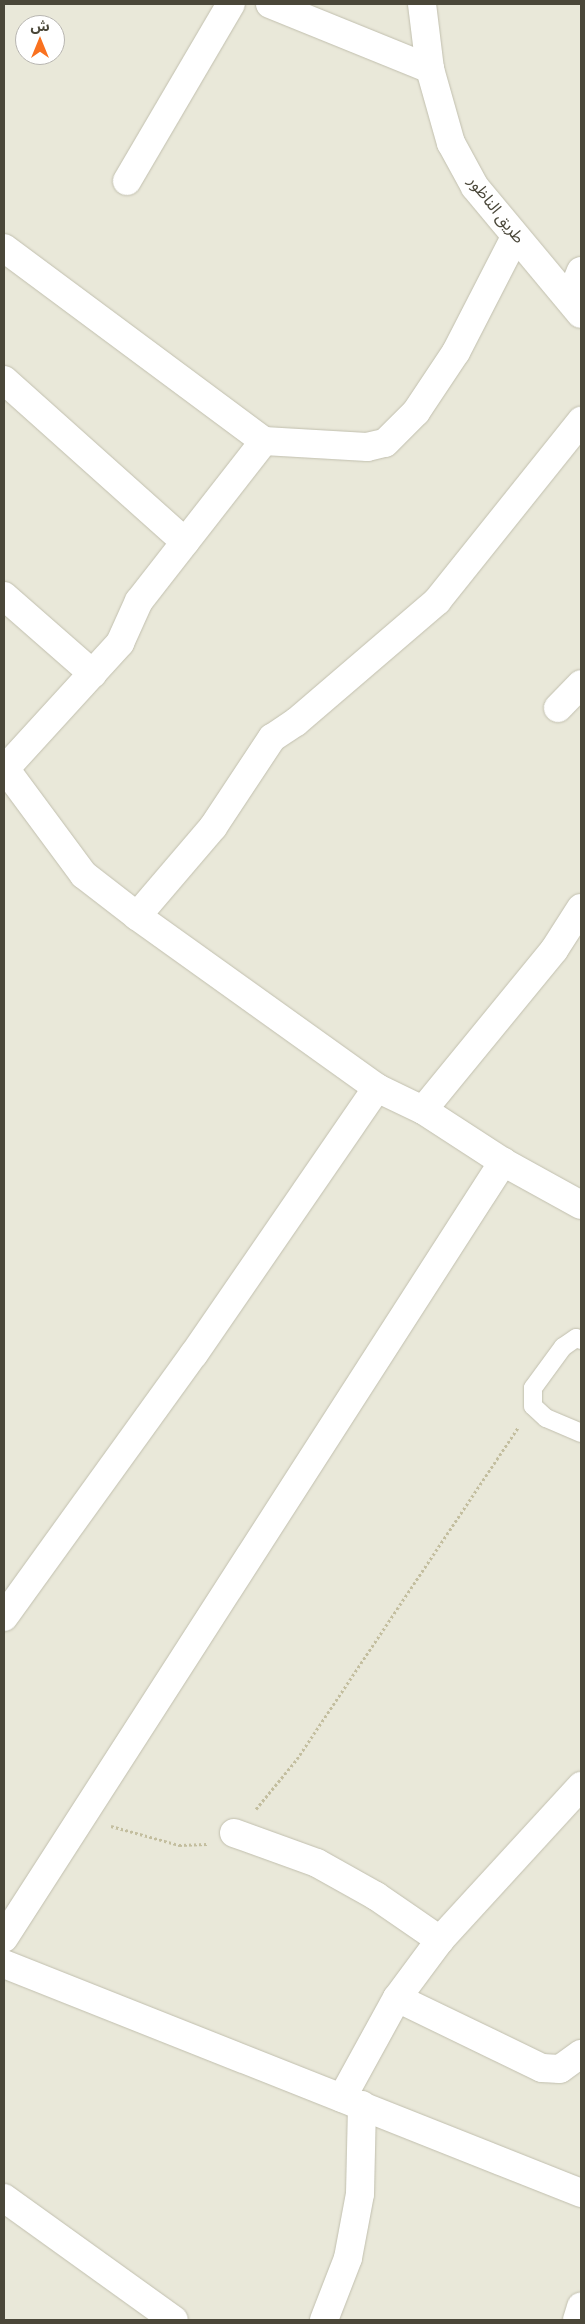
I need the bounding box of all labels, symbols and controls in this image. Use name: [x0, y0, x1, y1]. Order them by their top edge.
north arrow: [15, 15, 65, 65]
text: ش: [30, 17, 50, 35]
street label: طريق الناظور: [464, 172, 528, 248]

